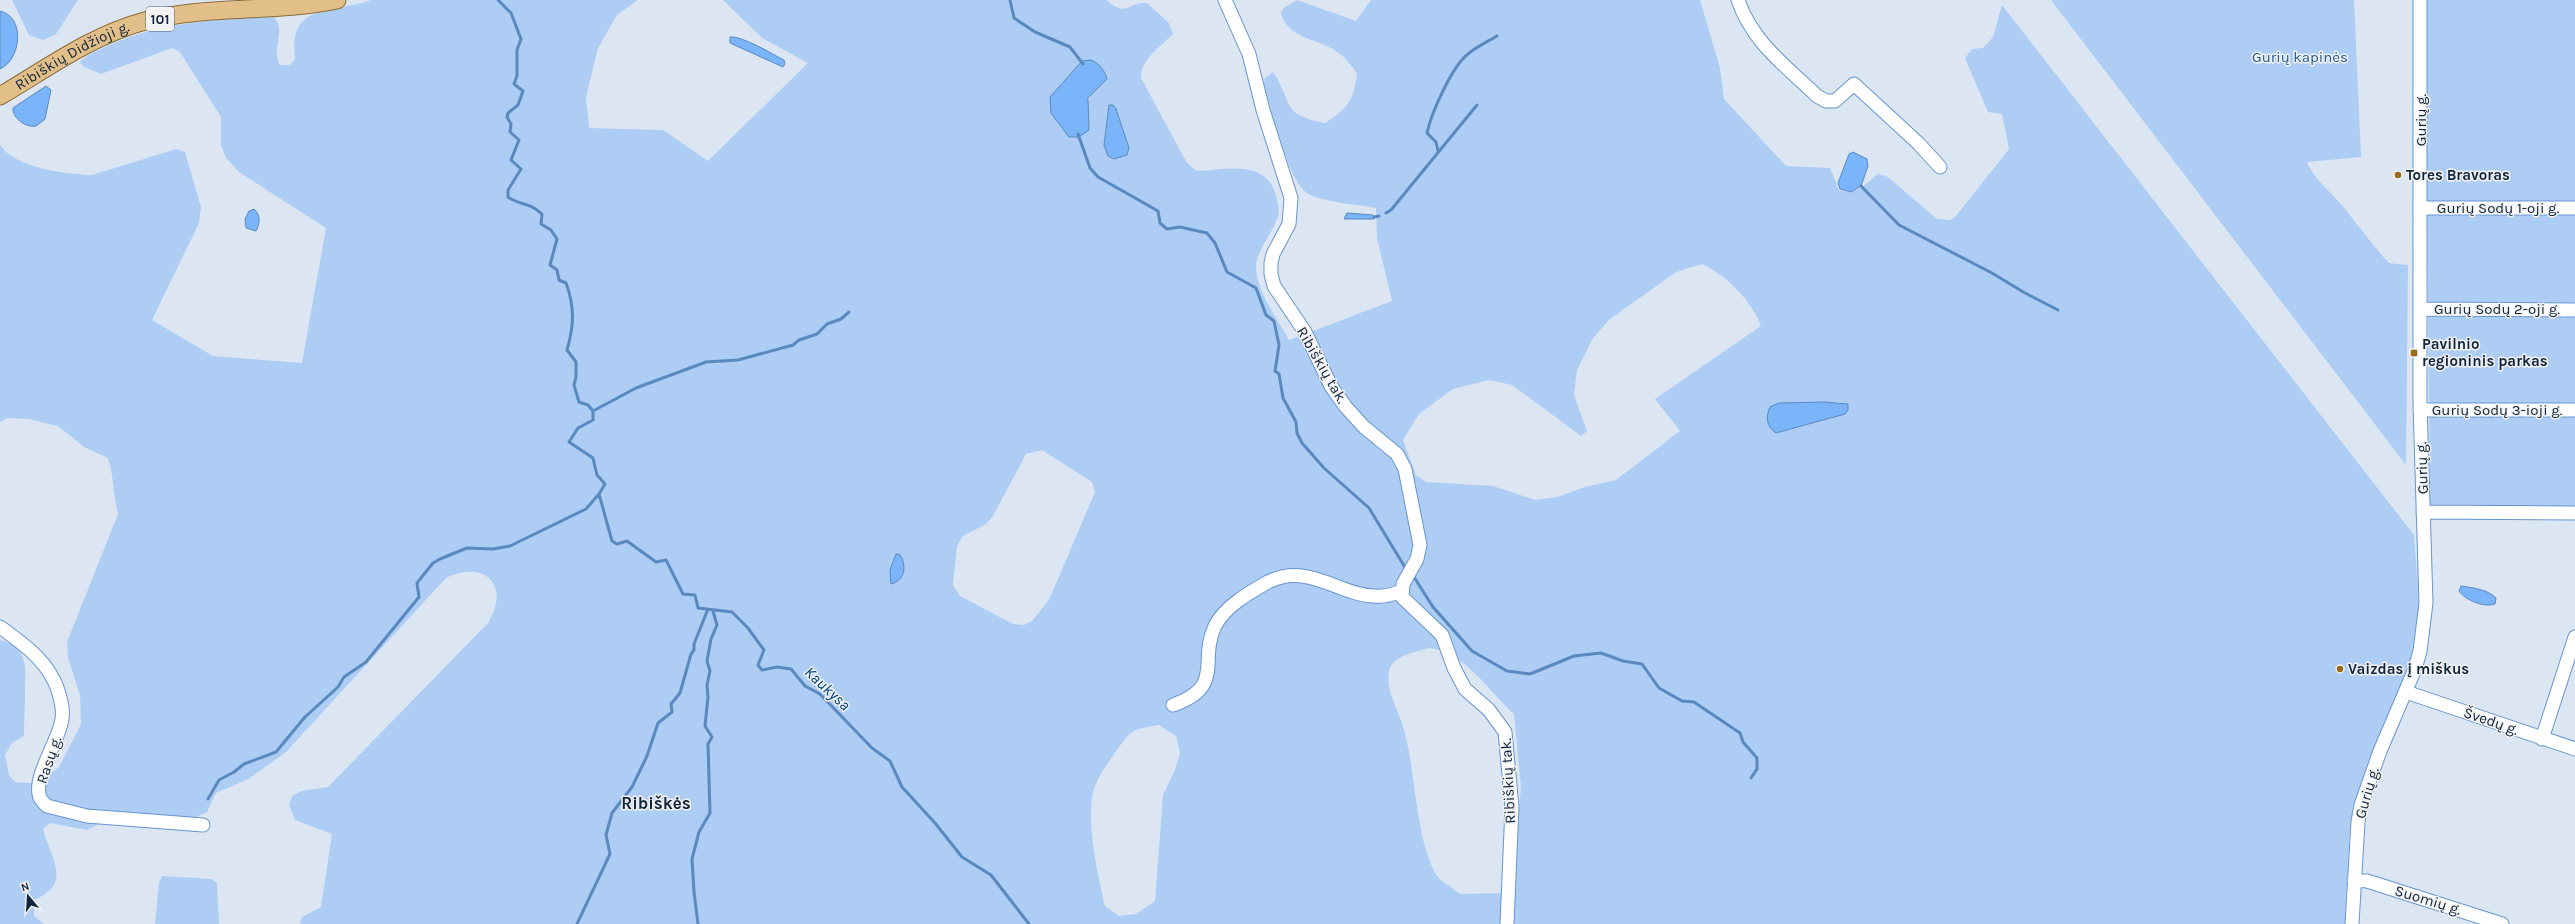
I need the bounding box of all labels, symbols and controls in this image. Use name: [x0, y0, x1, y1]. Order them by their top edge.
road number: 101: [146, 7, 174, 31]
street label: Ribiškių Didžioji g.: [12, 17, 132, 94]
park label: Gurių kapinės: [2252, 48, 2348, 66]
street label: Gurių g.: [2412, 93, 2430, 146]
place label: Tores Bravoras: [2406, 166, 2510, 184]
marker: Tores Bravoras: [2393, 170, 2403, 180]
street label: Gurių Sodų 1-oji g.: [2437, 199, 2559, 217]
street label: Gurių Sodų 2-oji g.: [2434, 300, 2560, 318]
street label: Ribiškių tak.: [1293, 323, 1351, 407]
place label: Pavilnio regioninis parkas: [2422, 335, 2548, 370]
marker: Pavilnio regioninis parkas: [2409, 348, 2419, 358]
street label: Gurių Sodų 3-ioji g.: [2432, 401, 2563, 419]
street label: Gurių g.: [2412, 441, 2432, 495]
place label: Vaizdas į miškus: [2348, 660, 2469, 678]
water label: Kaukysa: [801, 662, 855, 714]
marker: Vaizdas į miškus: [2335, 664, 2345, 674]
street label: Švedų g.: [2461, 703, 2521, 739]
street label: Rasų g.: [32, 734, 66, 786]
street label: Ribiškių tak.: [1497, 738, 1519, 824]
street label: Gurių g.: [2351, 765, 2383, 821]
district label: Ribiškės: [621, 793, 691, 813]
north arrow: [8, 876, 48, 916]
text: N: [19, 880, 31, 894]
street label: Suomių g.: [2393, 881, 2464, 919]

